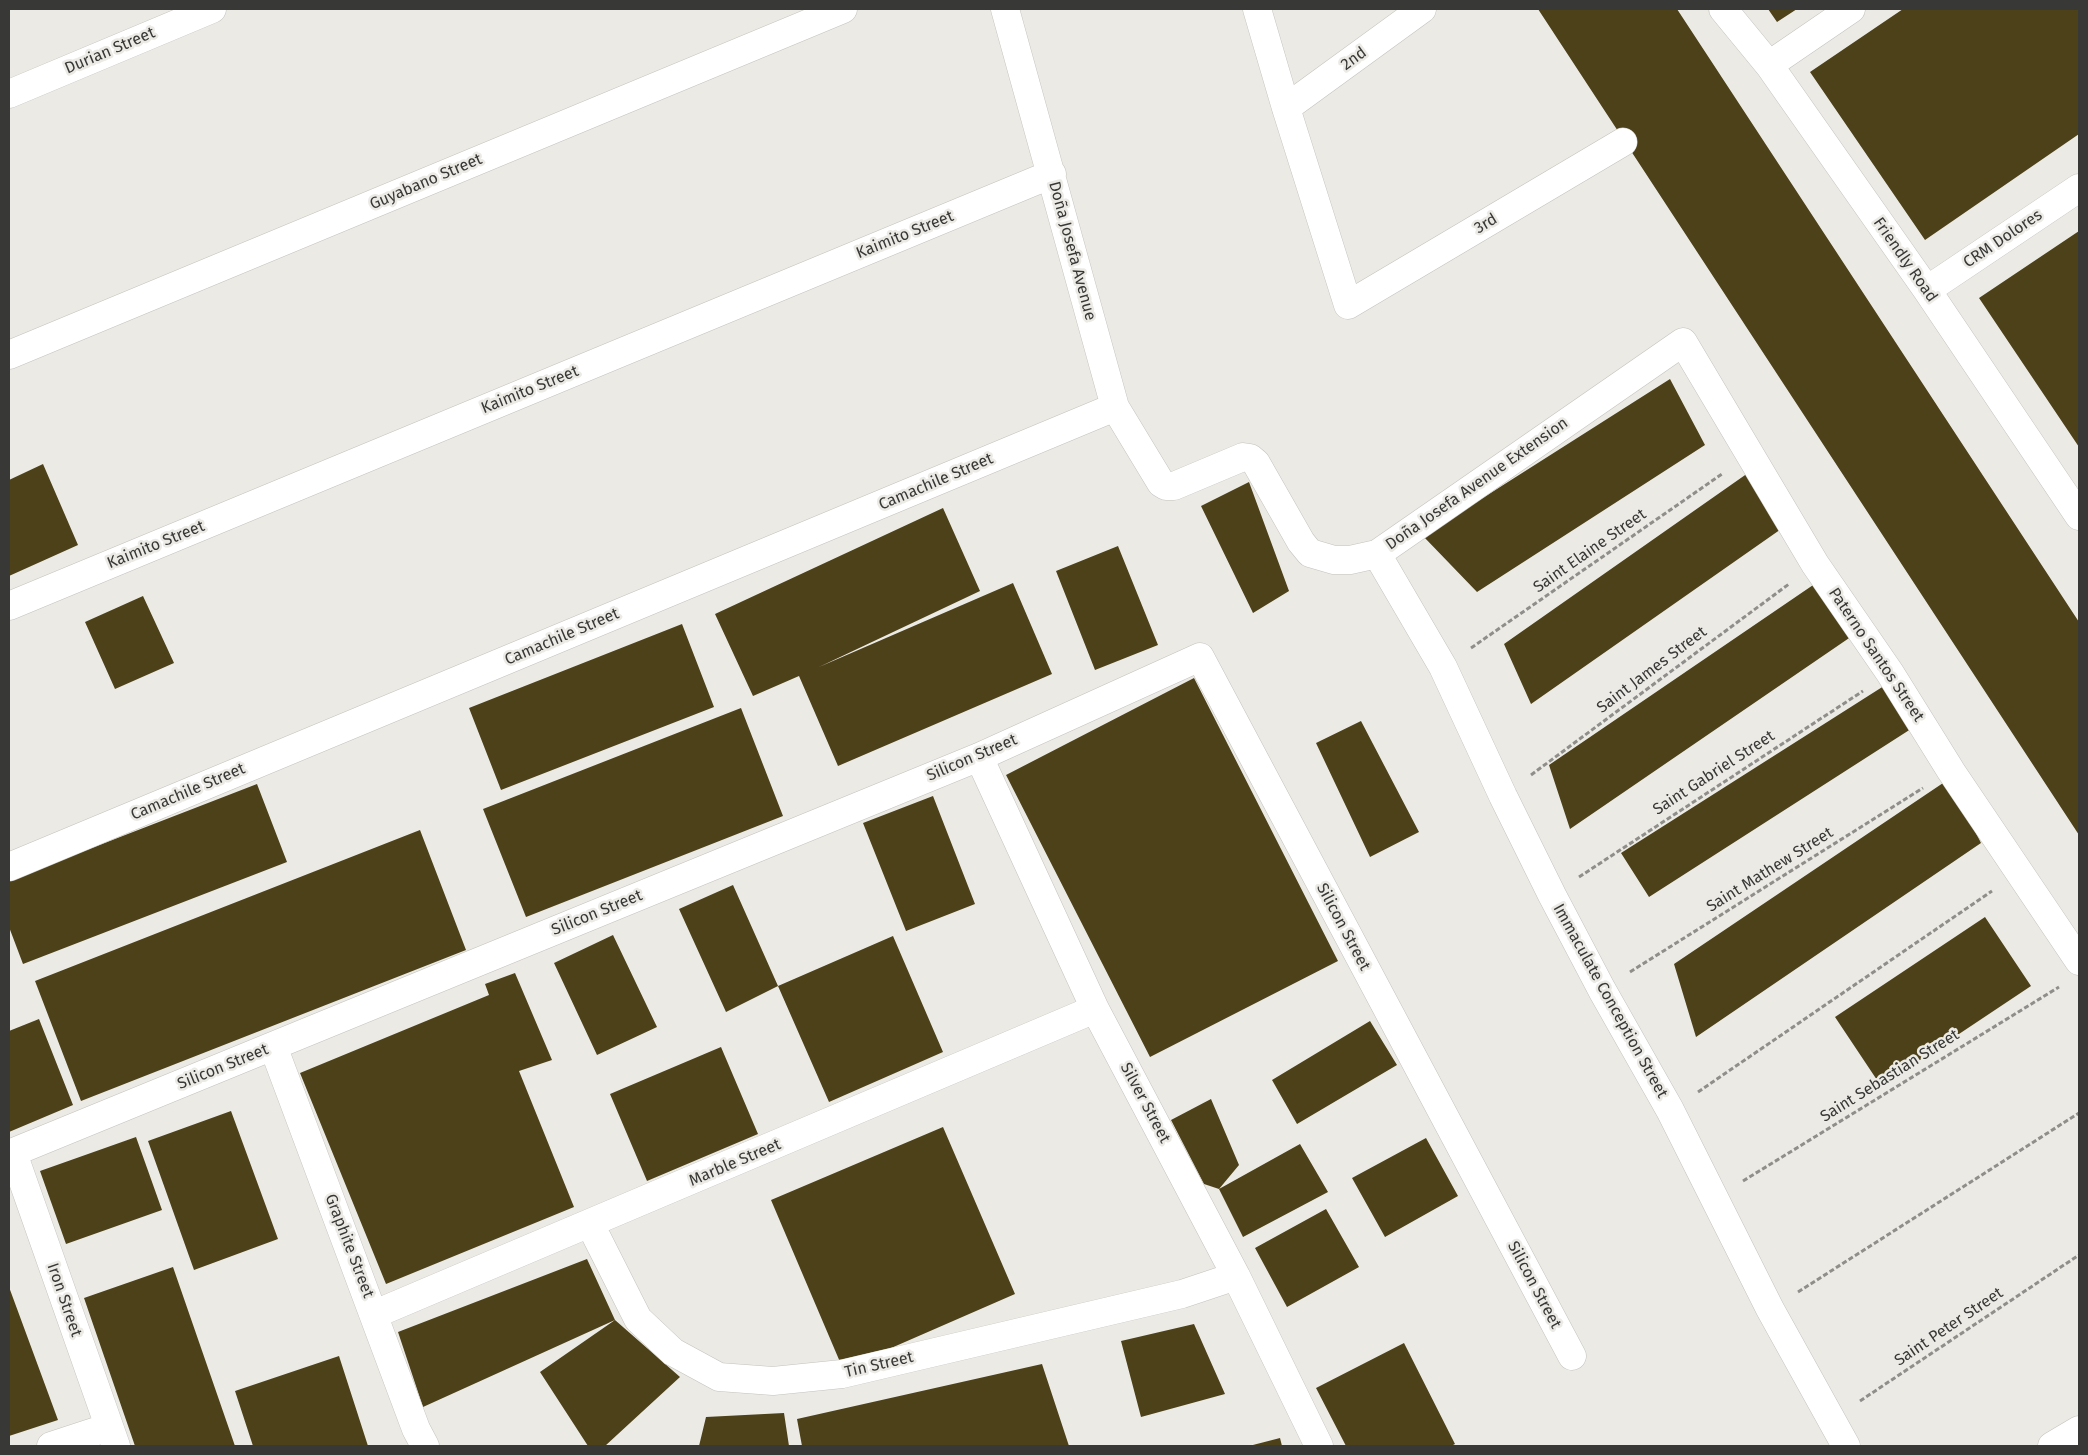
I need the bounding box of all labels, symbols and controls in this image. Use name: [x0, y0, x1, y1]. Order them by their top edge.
street label: Durian Street: [62, 23, 158, 79]
street label: 2nd: [1337, 43, 1371, 75]
street label: Guyabano Street: [367, 150, 485, 214]
street label: Doña Josefa Avenue: [1044, 179, 1100, 323]
street label: CRM Dolores: [1960, 206, 2046, 272]
street label: Kaimito Street: [854, 207, 956, 263]
street label: 3rd: [1471, 210, 1501, 238]
street label: Friendly Road: [1869, 214, 1941, 306]
street label: Kaimito Street: [479, 362, 581, 418]
street label: Doña Josefa Avenue Extension: [1382, 414, 1572, 554]
street label: Camachile Street: [876, 449, 996, 515]
street label: Saint Elaine Street: [1530, 505, 1650, 597]
street label: Kaimito Street: [105, 517, 207, 573]
street label: Paterno Santos Street: [1824, 584, 1928, 726]
street label: Camachile Street: [502, 604, 622, 670]
street label: Saint James Street: [1593, 622, 1711, 718]
street label: Saint Gabriel Street: [1649, 726, 1779, 820]
street label: Silicon Street: [924, 730, 1020, 786]
street label: Camachile Street: [128, 759, 248, 825]
street label: Saint Mathew Street: [1703, 823, 1837, 917]
street label: Silicon Street: [1312, 880, 1374, 974]
street label: Silicon Street: [549, 886, 645, 940]
street label: Immaculate Conception Street: [1549, 901, 1671, 1101]
street label: Saint Sebastian Street: [1817, 1025, 1963, 1127]
street label: Silicon Street: [175, 1040, 271, 1094]
street label: Silver Street: [1116, 1060, 1174, 1146]
street label: Marble Street: [686, 1135, 784, 1191]
street label: Graphite Street: [320, 1191, 378, 1301]
street label: Silicon Street: [1503, 1238, 1565, 1332]
street label: Iron Street: [42, 1261, 86, 1339]
street label: Saint Peter Street: [1891, 1284, 2007, 1370]
street label: Tin Street: [843, 1348, 915, 1382]

